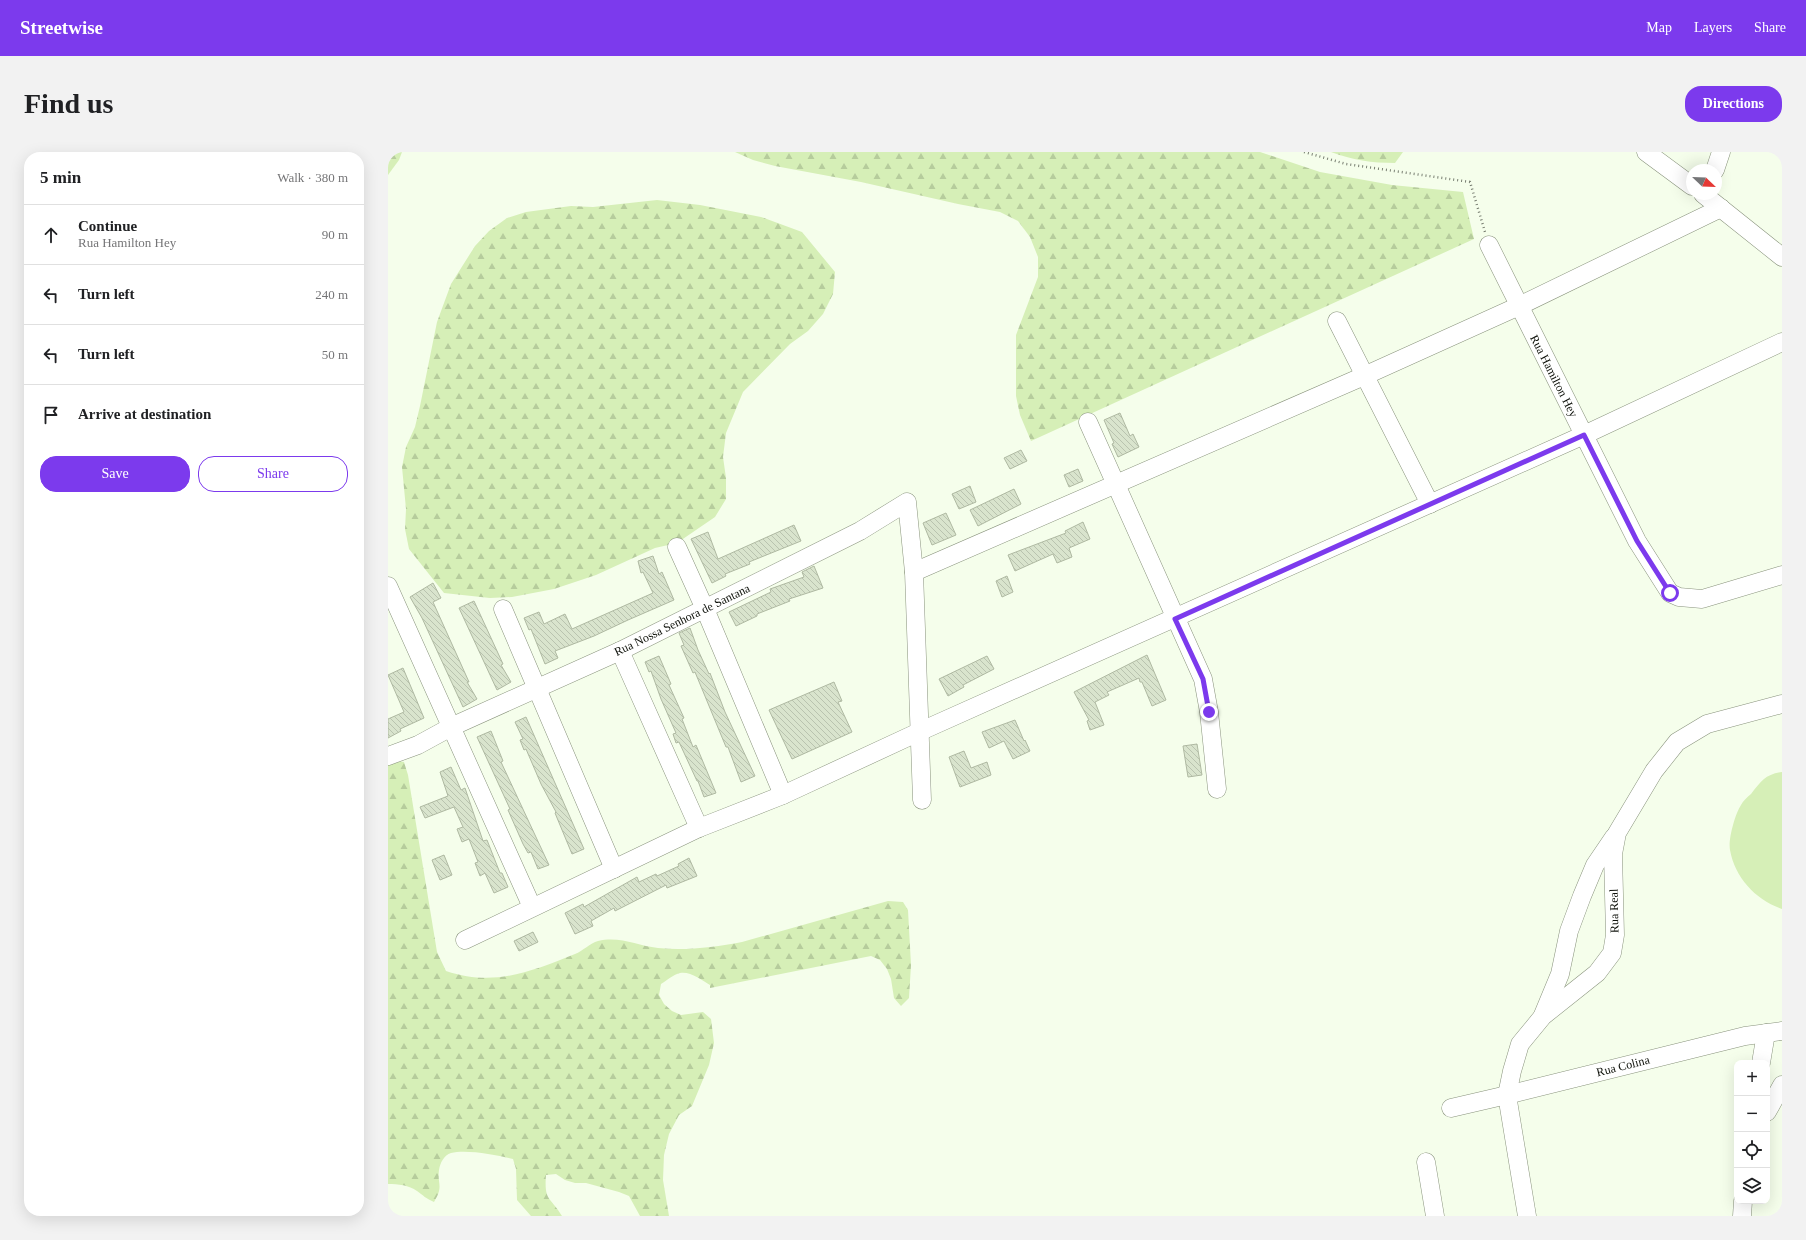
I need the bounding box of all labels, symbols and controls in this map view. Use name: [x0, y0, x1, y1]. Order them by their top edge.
text: Streetwise: [20, 17, 103, 38]
text: Map: [1646, 20, 1672, 35]
text: Layers: [1694, 20, 1732, 35]
text: Share: [1754, 20, 1786, 35]
button: Directions: [1685, 86, 1782, 122]
text: Find us: [24, 88, 114, 119]
north arrow: [1686, 164, 1722, 200]
text: 5 min: [40, 168, 81, 187]
text: Walk · 380 m: [277, 170, 348, 185]
text: Continue: [78, 218, 137, 234]
icon: ahead: [40, 224, 62, 246]
text: 90 m: [322, 227, 348, 242]
text: Rua Hamilton Hey: [78, 235, 176, 250]
icon: left: [40, 284, 62, 306]
text: Turn left: [78, 286, 135, 302]
text: 240 m: [315, 287, 348, 302]
street label: Rua Hamilton Hey: [1527, 332, 1581, 420]
icon: left: [40, 344, 62, 366]
text: Turn left: [78, 346, 135, 362]
text: 50 m: [322, 347, 348, 362]
icon: arrive: [40, 404, 62, 426]
text: Arrive at destination: [78, 406, 211, 422]
button: Save: [40, 456, 190, 492]
button: Share: [198, 456, 348, 492]
street label: Rua Nossa Senhora de Santana: [612, 581, 753, 659]
route start: [1661, 584, 1679, 602]
route end: [1200, 703, 1218, 721]
street label: Rua Real: [1607, 888, 1621, 933]
street label: Rua Colina: [1595, 1052, 1652, 1079]
map controls: [1734, 1060, 1770, 1204]
button: +: [1734, 1060, 1770, 1096]
button: −: [1734, 1096, 1770, 1132]
button: locate: [1734, 1132, 1770, 1168]
button: layers: [1734, 1168, 1770, 1204]

